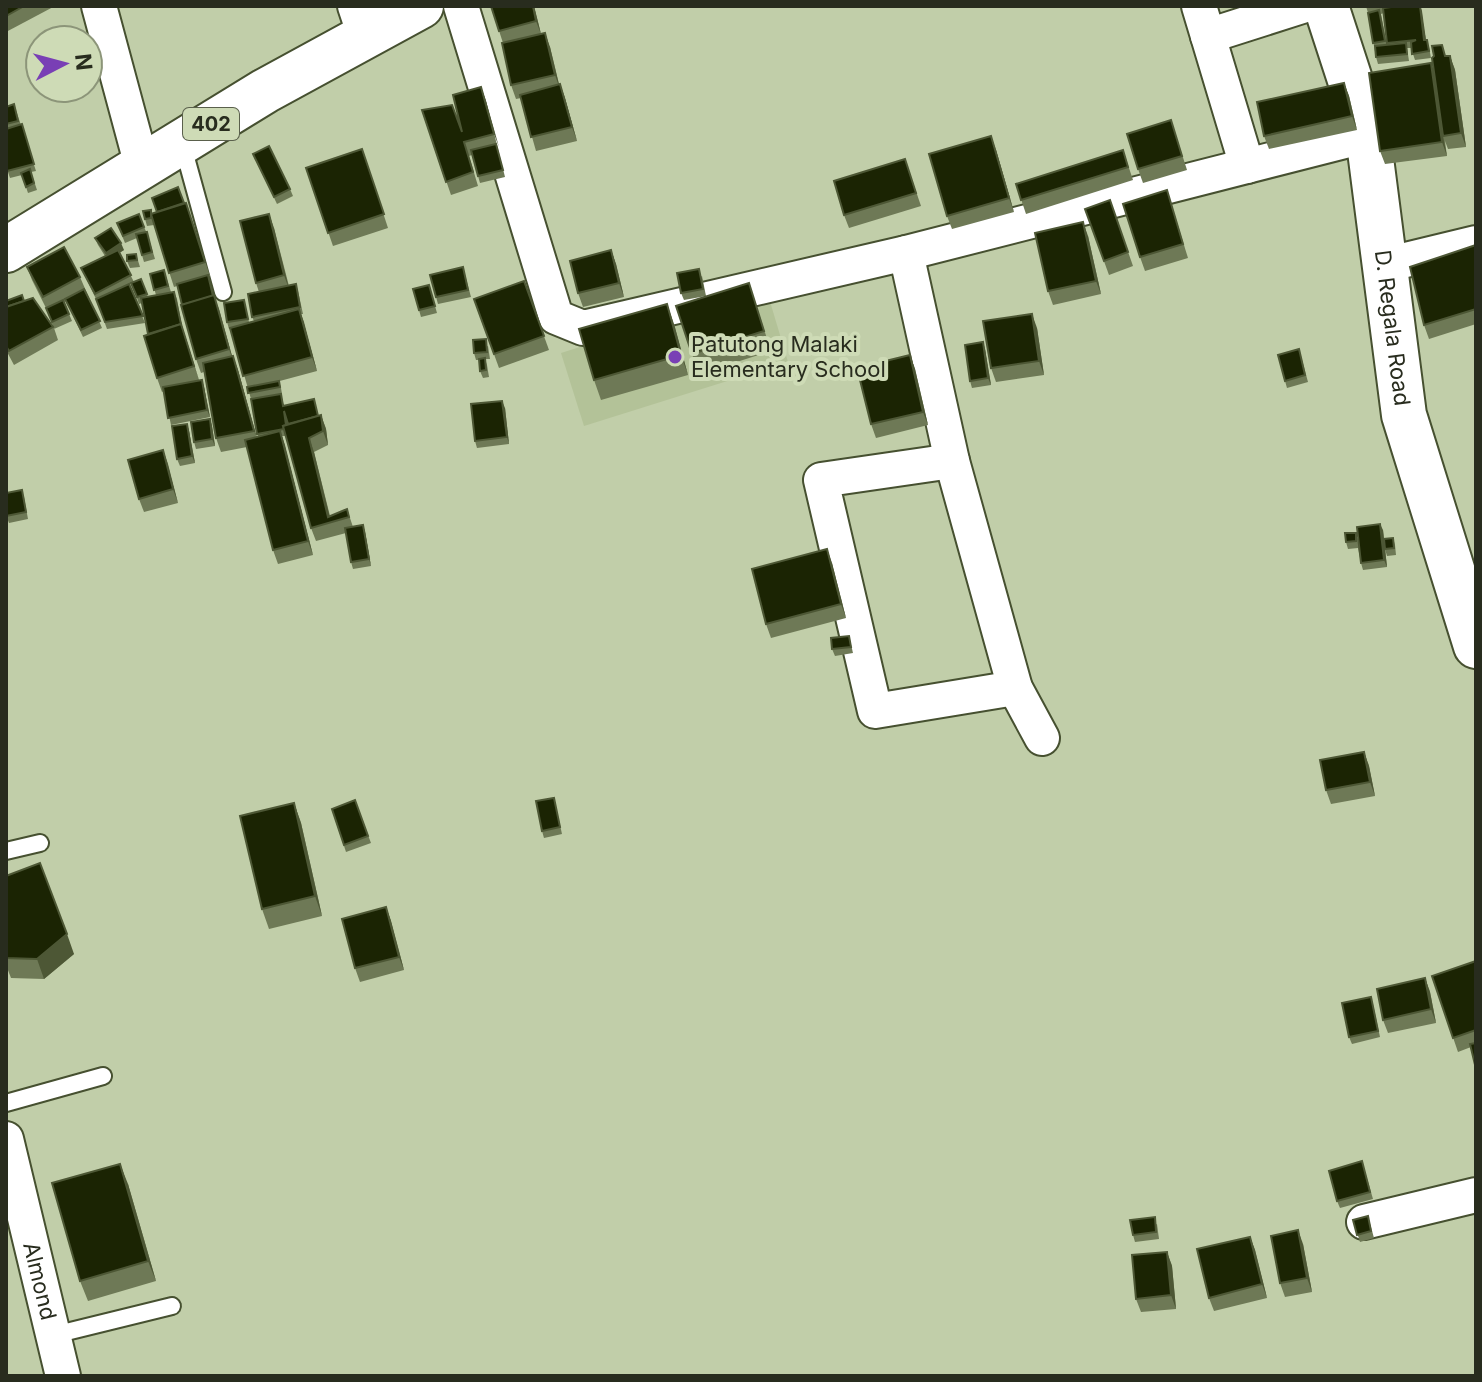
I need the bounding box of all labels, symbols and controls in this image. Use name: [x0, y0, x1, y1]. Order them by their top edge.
north arrow: [24, 24, 104, 104]
text: N: [70, 52, 98, 72]
road number: 402: [183, 108, 239, 140]
street label: D. Regala Road: [1370, 248, 1416, 407]
place label: Patutong Malaki Elementary School: [691, 331, 886, 382]
marker: Patutong Malaki Elementary School: [666, 348, 684, 366]
street label: Almond: [18, 1239, 62, 1323]

